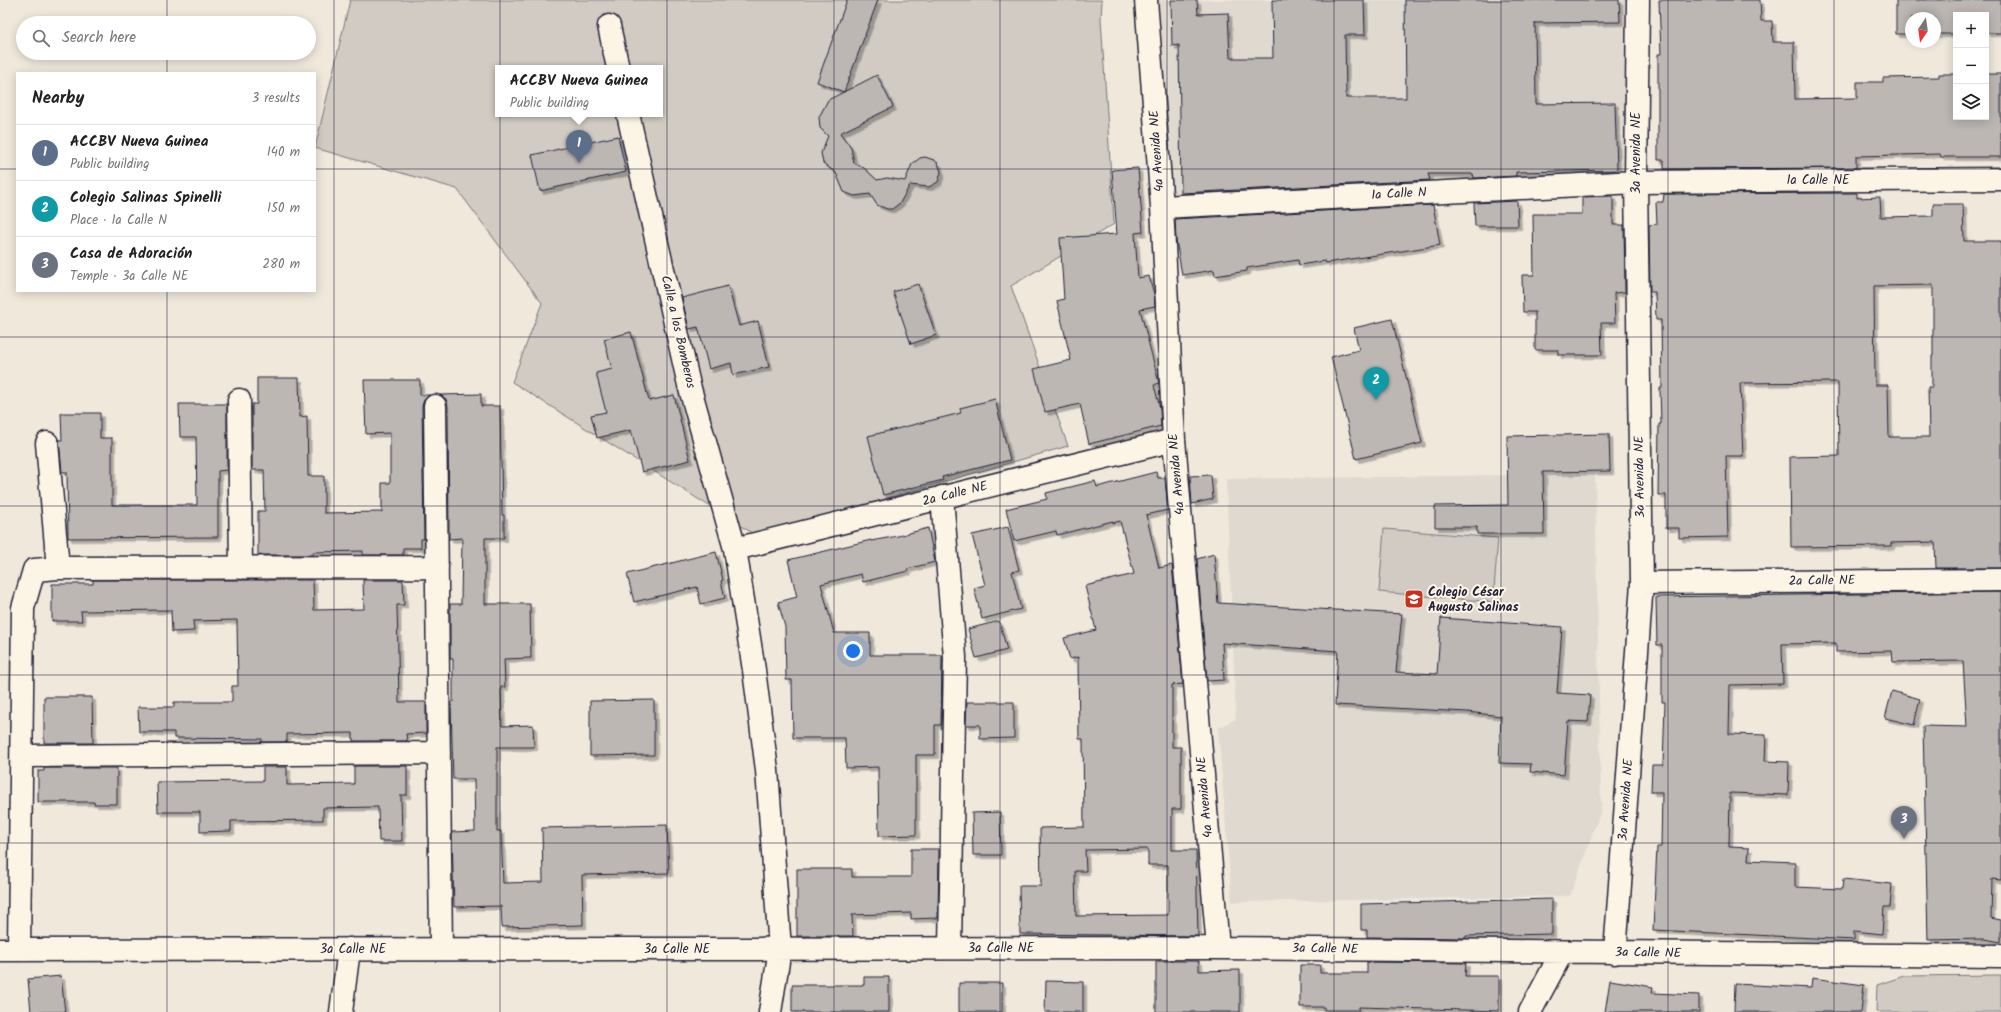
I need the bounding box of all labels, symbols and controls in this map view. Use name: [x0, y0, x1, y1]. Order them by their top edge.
north arrow: [1905, 12, 1941, 48]
map controls: [1953, 12, 1989, 120]
button: +: [1953, 12, 1989, 48]
search box: [16, 16, 316, 60]
text: Search here: [62, 26, 136, 50]
icon: search: [30, 27, 52, 49]
button: −: [1953, 48, 1989, 84]
popup: [495, 65, 663, 117]
text: ACCBV Nueva Guinea: [510, 69, 648, 93]
button: layers: [1953, 84, 1989, 120]
text: Nearby: [32, 85, 84, 112]
text: 3 results: [252, 88, 300, 109]
text: Public building: [510, 93, 589, 114]
street label: 4a Avenida NE: [1144, 109, 1170, 193]
street label: 3a Avenida NE: [1626, 112, 1647, 194]
text: ACCBV Nueva Guinea: [70, 130, 208, 154]
pin: 1: [566, 130, 592, 163]
text: 1: [43, 142, 47, 163]
text: 140 m: [267, 142, 300, 163]
text: Public building: [70, 154, 149, 175]
street label: 1a Calle NE: [1786, 170, 1850, 191]
street label: 1a Calle N: [1371, 182, 1427, 206]
text: Colegio Salinas Spinelli: [70, 186, 221, 210]
text: 2: [41, 198, 49, 219]
text: 150 m: [267, 198, 300, 219]
text: Place · 1a Calle N: [70, 210, 167, 231]
text: Casa de Adoración: [70, 242, 192, 266]
text: 3: [41, 254, 49, 275]
text: 280 m: [263, 254, 300, 275]
text: Temple · 3a Calle NE: [70, 266, 188, 287]
street label: Calle a los Bomberos: [655, 273, 701, 391]
pin: 2: [1363, 367, 1389, 400]
street label: 4a Avenida NE: [1163, 432, 1191, 516]
street label: 3a Avenida NE: [1629, 435, 1651, 518]
street label: 2a Calle NE: [920, 476, 990, 512]
street label: 2a Calle NE: [1789, 570, 1856, 592]
place label: Colegio César Augusto Salinas: [1428, 582, 1519, 618]
school or university icon: Colegio César Augusto Salinas: [1403, 588, 1425, 610]
your location: [843, 641, 863, 661]
street label: 4a Avenida NE: [1191, 755, 1219, 839]
street label: 3a Avenida NE: [1613, 758, 1639, 842]
pin: 3: [1891, 806, 1917, 839]
street label: 3a Calle NE: [968, 938, 1035, 959]
street label: 3a Calle NE: [1292, 938, 1359, 960]
street label: 3a Calle NE: [320, 939, 387, 960]
street label: 3a Calle NE: [644, 939, 711, 960]
street label: 3a Calle NE: [1615, 942, 1682, 964]

